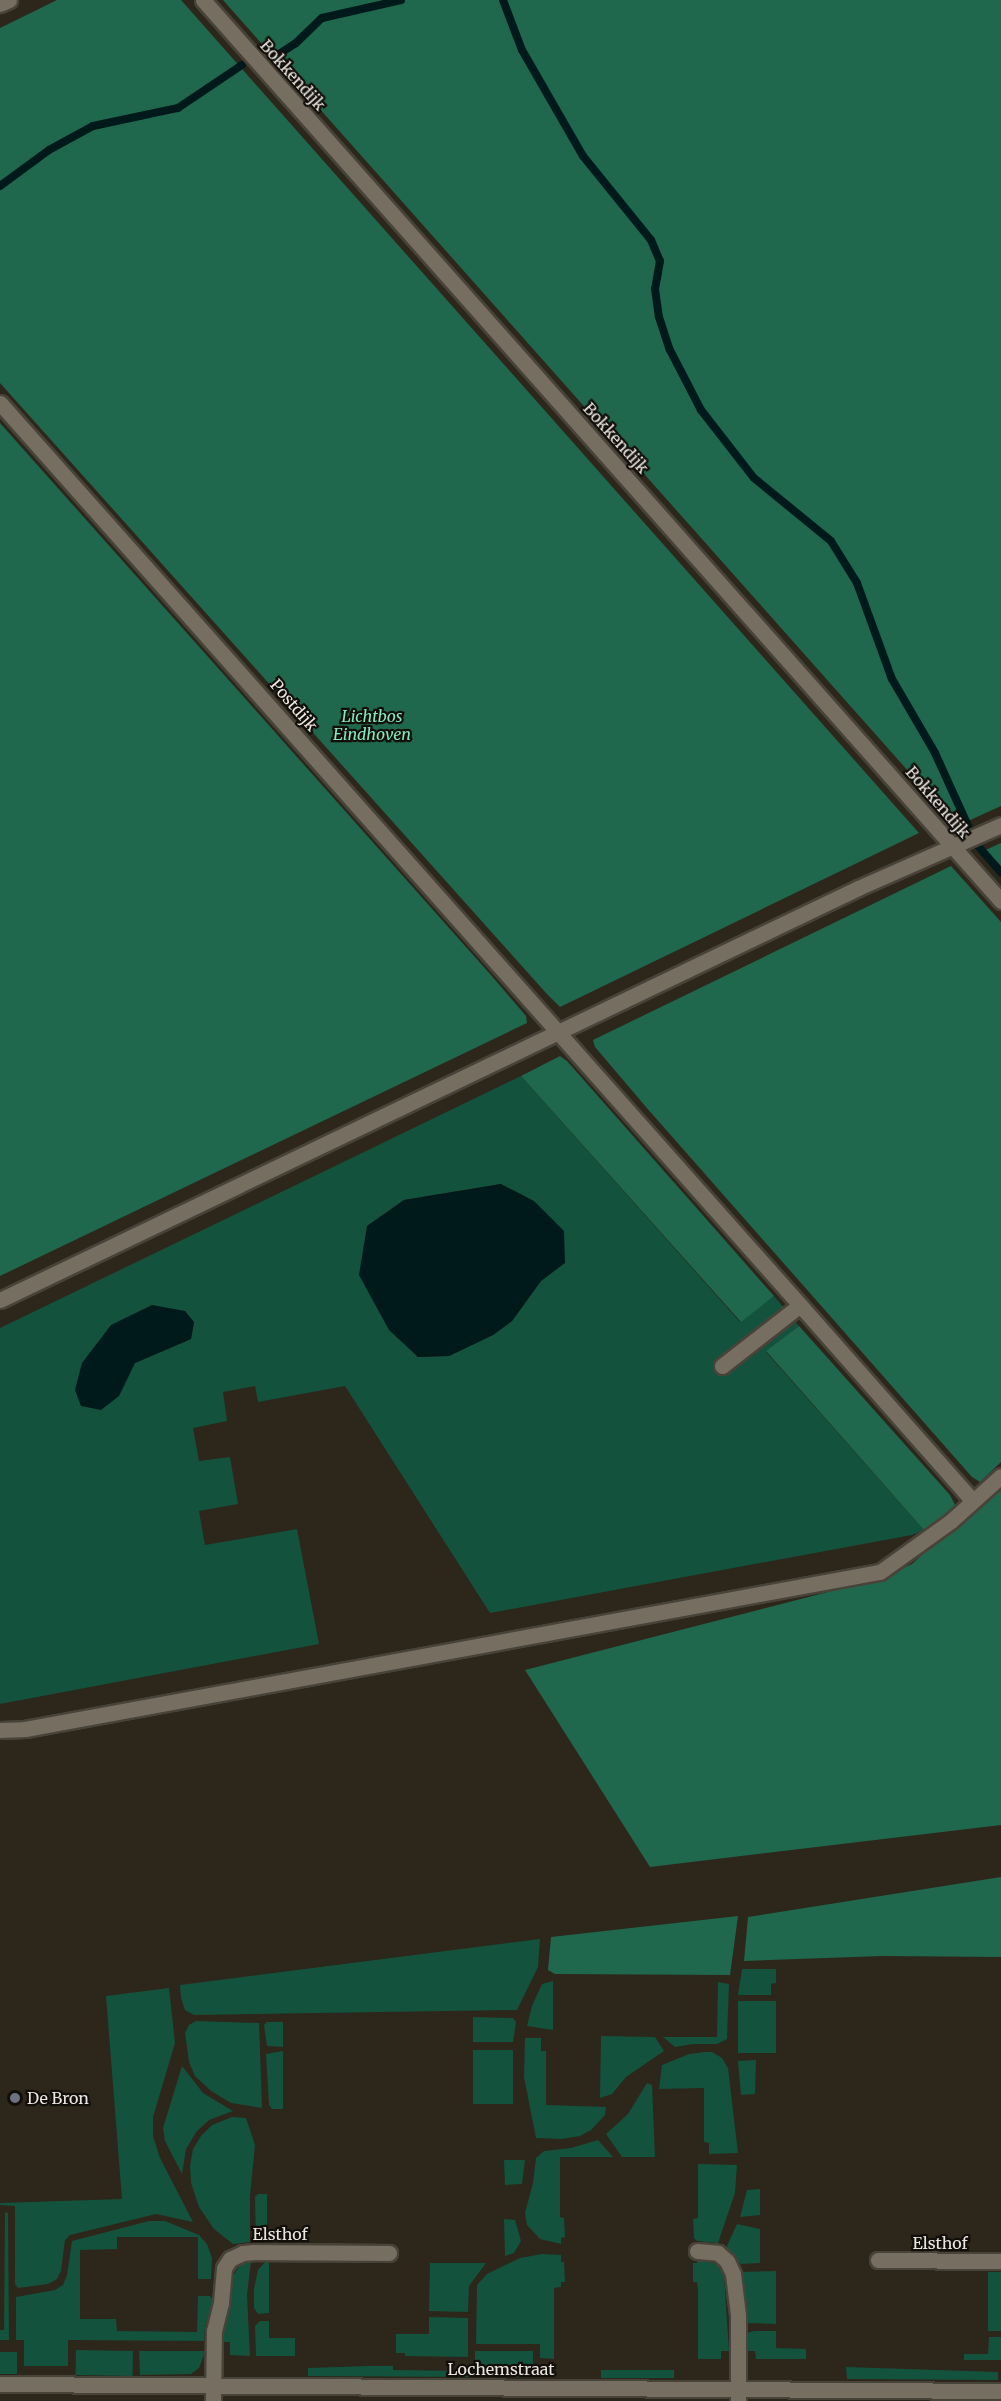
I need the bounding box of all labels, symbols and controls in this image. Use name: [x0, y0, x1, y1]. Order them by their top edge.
street label: Bokkendijk: [256, 36, 330, 114]
street label: Bokkendijk: [579, 399, 653, 477]
street label: Postdijk: [266, 675, 322, 735]
park label: Lichtbos Eindhoven: [333, 706, 411, 744]
street label: Bokkendijk: [902, 762, 974, 842]
place label: De Bron: [27, 2088, 89, 2108]
marker: De Bron: [8, 2091, 22, 2105]
street label: Elsthof: [252, 2224, 308, 2244]
street label: Elsthof: [912, 2233, 968, 2253]
street label: Lochemstraat: [447, 2359, 555, 2379]

